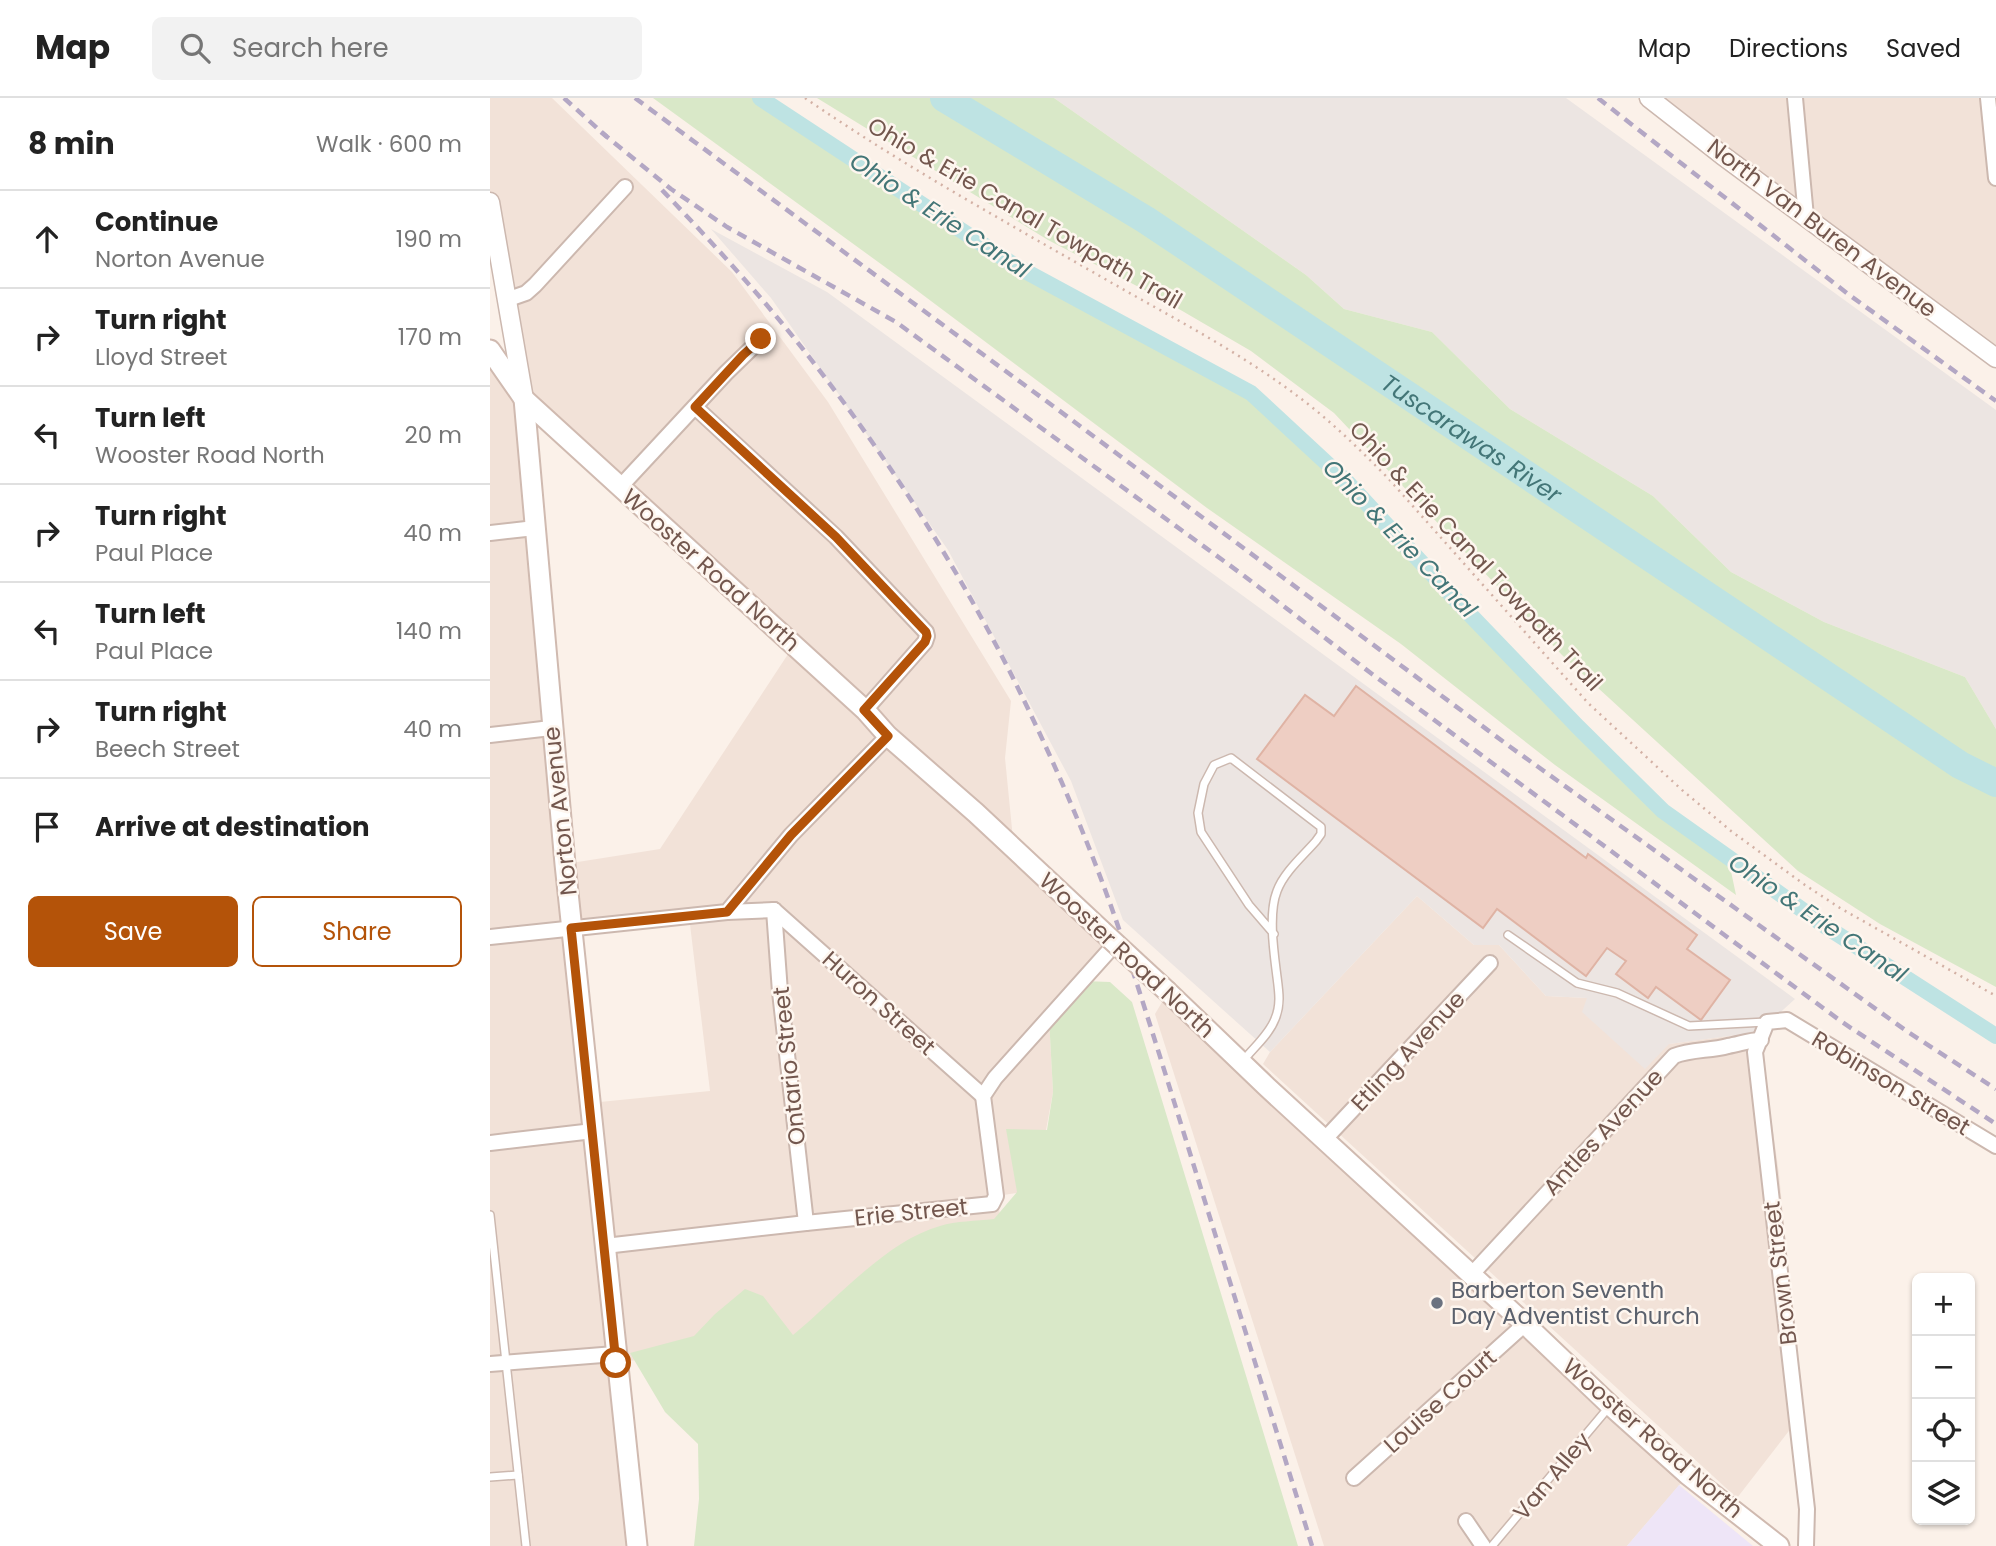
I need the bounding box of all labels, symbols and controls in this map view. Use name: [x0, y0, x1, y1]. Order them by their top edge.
search box: [152, 17, 642, 80]
text: Map: [35, 24, 110, 71]
icon: search: [176, 29, 214, 67]
text: Search here: [232, 30, 389, 66]
text: Map: [1638, 32, 1691, 65]
text: Directions: [1729, 32, 1848, 65]
text: Saved: [1886, 32, 1961, 65]
street label: Ohio & Erie Canal Towpath Trail: [863, 111, 1187, 315]
text: 8 min: [28, 122, 115, 165]
text: Walk · 600 m: [316, 128, 462, 160]
street label: North Van Buren Avenue: [1701, 131, 1943, 325]
water label: Ohio & Erie Canal: [844, 146, 1036, 284]
text: Continue: [95, 204, 218, 240]
icon: ahead: [28, 220, 66, 258]
text: 190 m: [396, 223, 462, 255]
text: Norton Avenue: [95, 243, 265, 275]
text: Turn right: [95, 302, 227, 338]
icon: right: [28, 318, 66, 356]
text: 170 m: [398, 321, 462, 353]
route end: [745, 323, 776, 354]
text: Lloyd Street: [95, 341, 227, 373]
water label: Tuscarawas River: [1375, 366, 1569, 511]
text: Turn left: [95, 400, 206, 436]
street label: Ohio & Erie Canal Towpath Trail: [1342, 414, 1610, 698]
icon: left: [28, 416, 66, 454]
text: 20 m: [404, 419, 462, 451]
text: Wooster Road North: [95, 439, 325, 471]
water label: Ohio & Erie Canal: [1315, 451, 1485, 625]
street label: Wooster Road North: [615, 481, 807, 659]
text: Turn right: [95, 498, 227, 534]
icon: right: [28, 514, 66, 552]
text: 40 m: [403, 517, 462, 549]
text: Paul Place: [95, 537, 213, 569]
text: Turn left: [95, 596, 206, 632]
icon: left: [28, 612, 66, 650]
text: 140 m: [396, 615, 462, 647]
text: Paul Place: [95, 635, 213, 667]
text: Turn right: [95, 694, 227, 730]
icon: right: [28, 710, 66, 748]
text: 40 m: [403, 713, 462, 745]
street label: Norton Avenue: [535, 725, 585, 897]
text: Beech Street: [95, 733, 240, 765]
icon: arrive: [28, 808, 66, 846]
text: Arrive at destination: [95, 809, 370, 845]
water label: Ohio & Erie Canal: [1722, 846, 1914, 990]
street label: Wooster Road North: [1032, 865, 1222, 1045]
button: Save: [28, 896, 238, 967]
button: Share: [252, 896, 462, 967]
street label: Huron Street: [815, 944, 943, 1062]
street label: Etling Avenue: [1344, 984, 1472, 1118]
street label: Ontario Street: [765, 985, 813, 1147]
street label: Robinson Street: [1806, 1023, 1976, 1143]
street label: Antles Avenue: [1536, 1061, 1670, 1203]
street label: Erie Street: [853, 1190, 969, 1234]
street label: Brown Street: [1755, 1199, 1805, 1347]
map controls: [1912, 1273, 1975, 1525]
button: +: [1912, 1273, 1975, 1336]
place label: Barberton Seventh Day Adventist Church: [1451, 1274, 1700, 1332]
marker: Barberton Seventh Day Adventist Church: [1429, 1295, 1445, 1311]
button: −: [1912, 1336, 1975, 1399]
street label: Louise Court: [1377, 1342, 1503, 1460]
route start: [600, 1347, 631, 1378]
street label: Wooster Road North: [1556, 1351, 1750, 1525]
button: locate: [1912, 1399, 1975, 1462]
street label: Van Alley: [1506, 1425, 1598, 1527]
button: layers: [1912, 1462, 1975, 1525]

